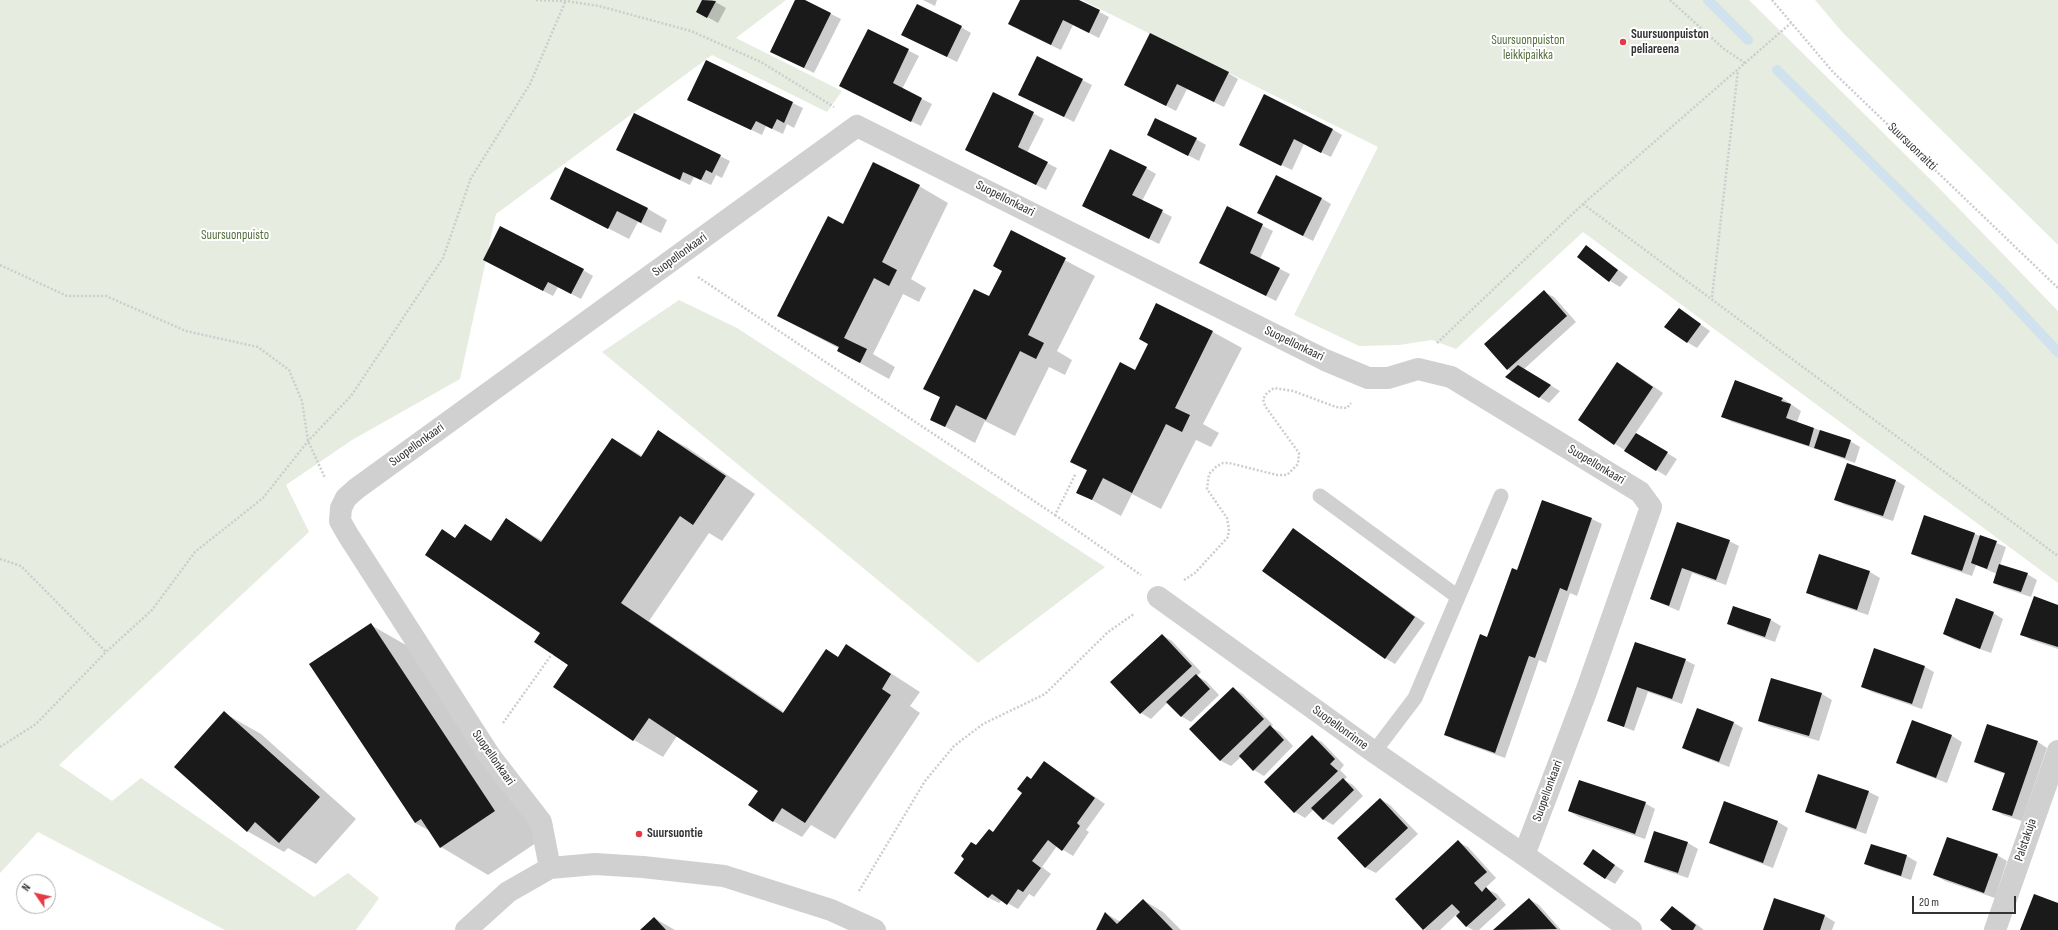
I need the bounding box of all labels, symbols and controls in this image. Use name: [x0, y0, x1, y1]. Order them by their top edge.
place label: Suursuonpuiston peliareena: [1631, 27, 1709, 58]
park label: Suursuonpuiston leikkipaikka: [1491, 33, 1565, 64]
marker: Suursuonpuiston peliareena: [1618, 37, 1628, 47]
street label: Suursuonraitti: [1884, 120, 1940, 174]
street label: Suopellonkaari: [973, 178, 1037, 220]
park label: Suursuonpuisto: [201, 228, 269, 244]
street label: Suopellonkaari: [650, 230, 710, 280]
street label: Suopellonkaari: [1262, 323, 1326, 365]
street label: Suopellonkaari: [387, 420, 447, 470]
street label: Suopellonkaari: [1565, 442, 1627, 488]
street label: Suopellonrinne: [1309, 702, 1371, 754]
street label: Suopellonkaari: [468, 727, 518, 789]
street label: Suopellonkaari: [1530, 758, 1566, 824]
street label: Palstakuja: [2011, 817, 2041, 863]
place label: Suursuontie: [647, 826, 703, 842]
marker: Suursuontie: [634, 829, 644, 839]
north arrow: [16, 874, 56, 914]
text: N: [19, 881, 33, 894]
scale bar: [1914, 888, 2018, 914]
text: 20 m: [1919, 895, 1939, 910]

